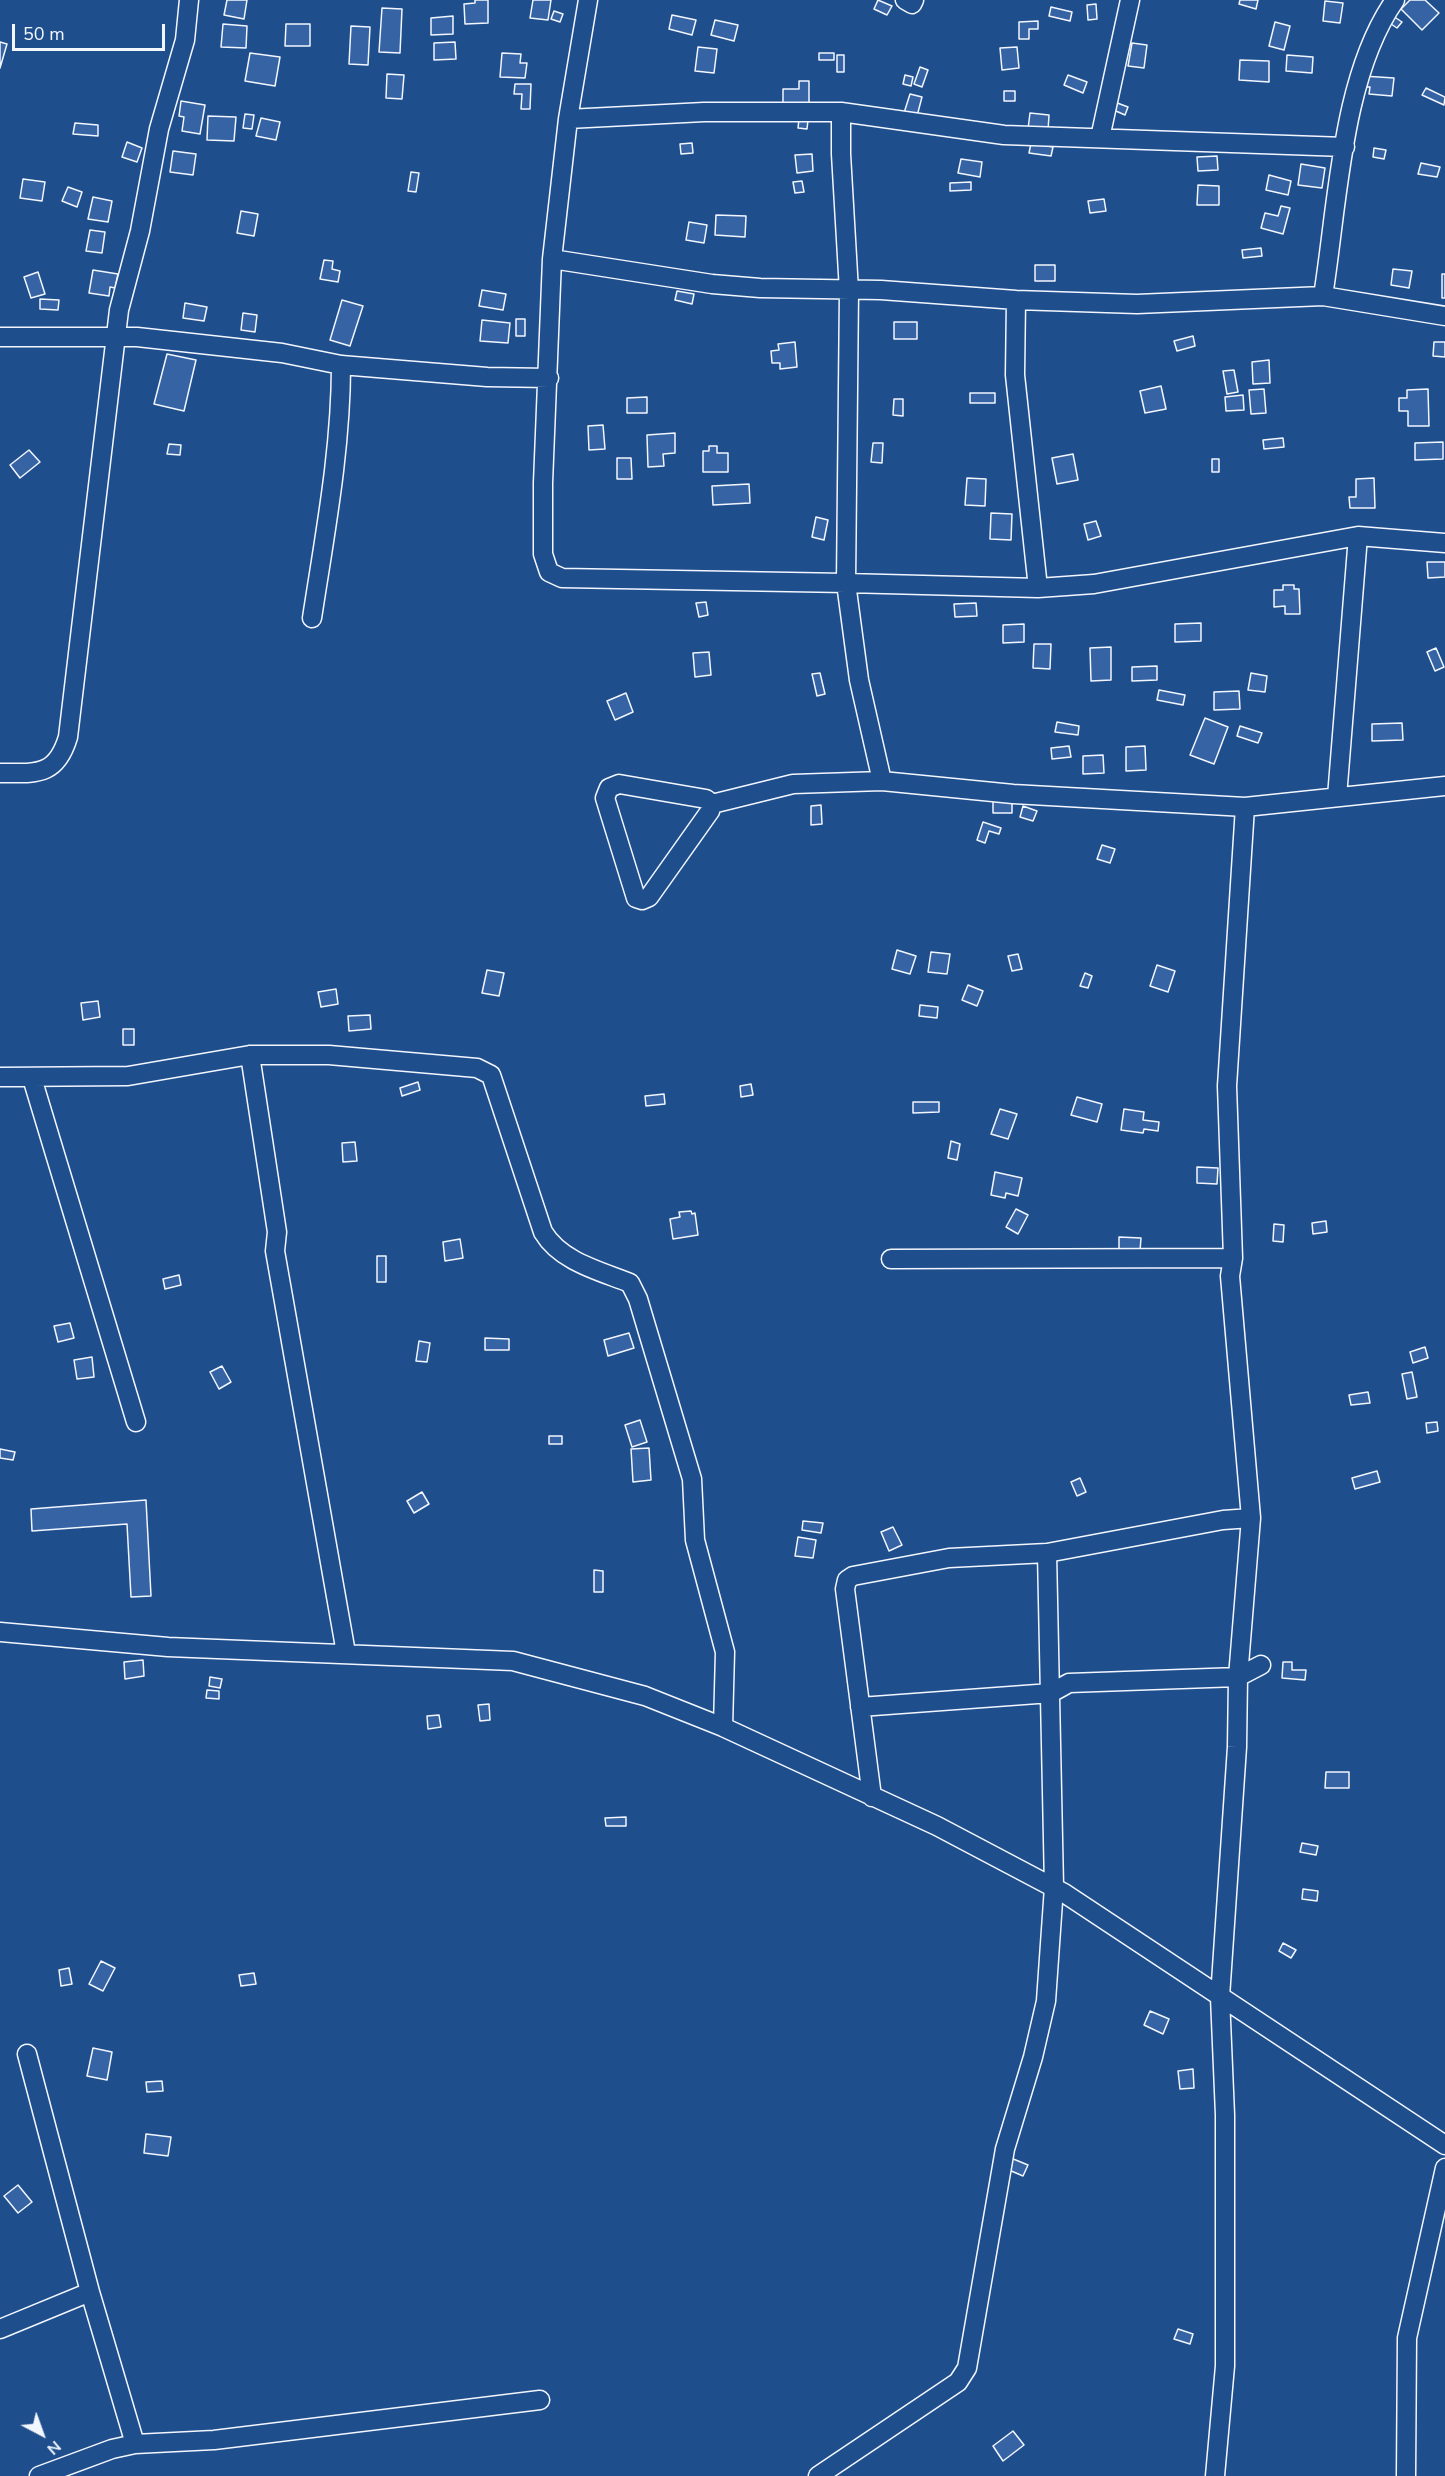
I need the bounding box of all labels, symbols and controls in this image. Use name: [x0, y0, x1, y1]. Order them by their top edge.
scale bar: [15, 12, 168, 50]
text: 50 m: [23, 22, 65, 46]
north arrow: [12, 2404, 72, 2464]
text: N: [42, 2435, 66, 2460]

